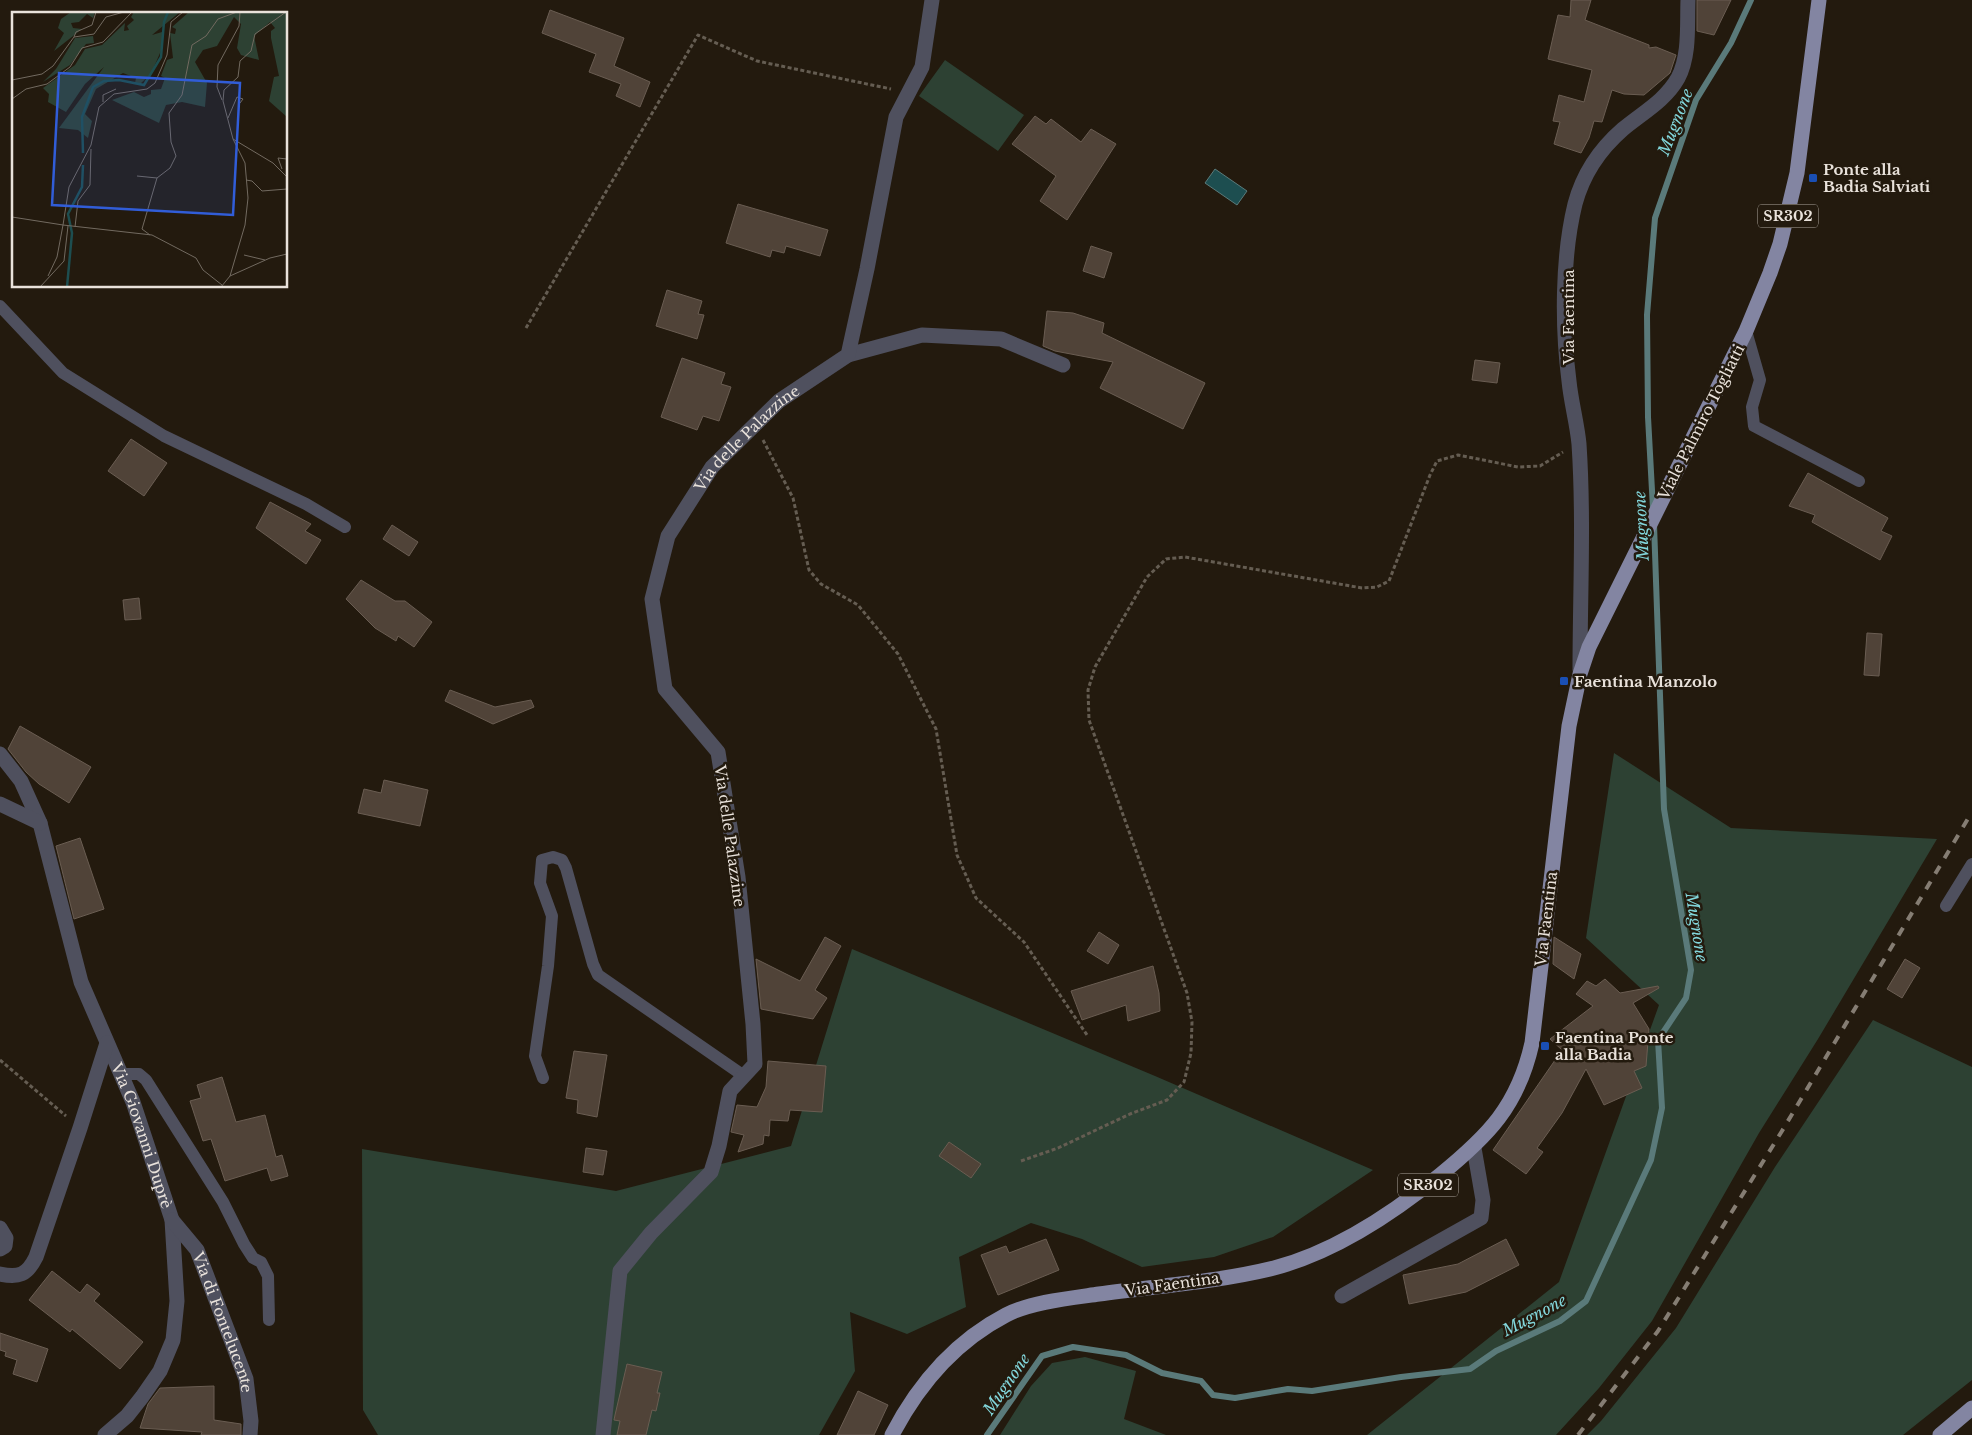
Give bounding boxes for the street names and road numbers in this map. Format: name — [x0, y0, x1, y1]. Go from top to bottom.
road number: SR302 — [1758, 205, 1818, 228]
street label: Via Faentina — [1559, 269, 1578, 366]
street label: Viale Palmiro Togliatti — [1653, 341, 1748, 504]
street label: Via delle Palazzine — [689, 381, 803, 495]
street label: Via delle Palazzine — [711, 763, 749, 908]
street label: Via Faentina — [1531, 870, 1561, 968]
street label: Via Giovanni Duprè — [107, 1059, 177, 1211]
road number: SR302 — [1398, 1174, 1458, 1196]
street label: Via di Fontelucente — [189, 1248, 257, 1393]
street label: Via Faentina — [1122, 1268, 1221, 1300]

